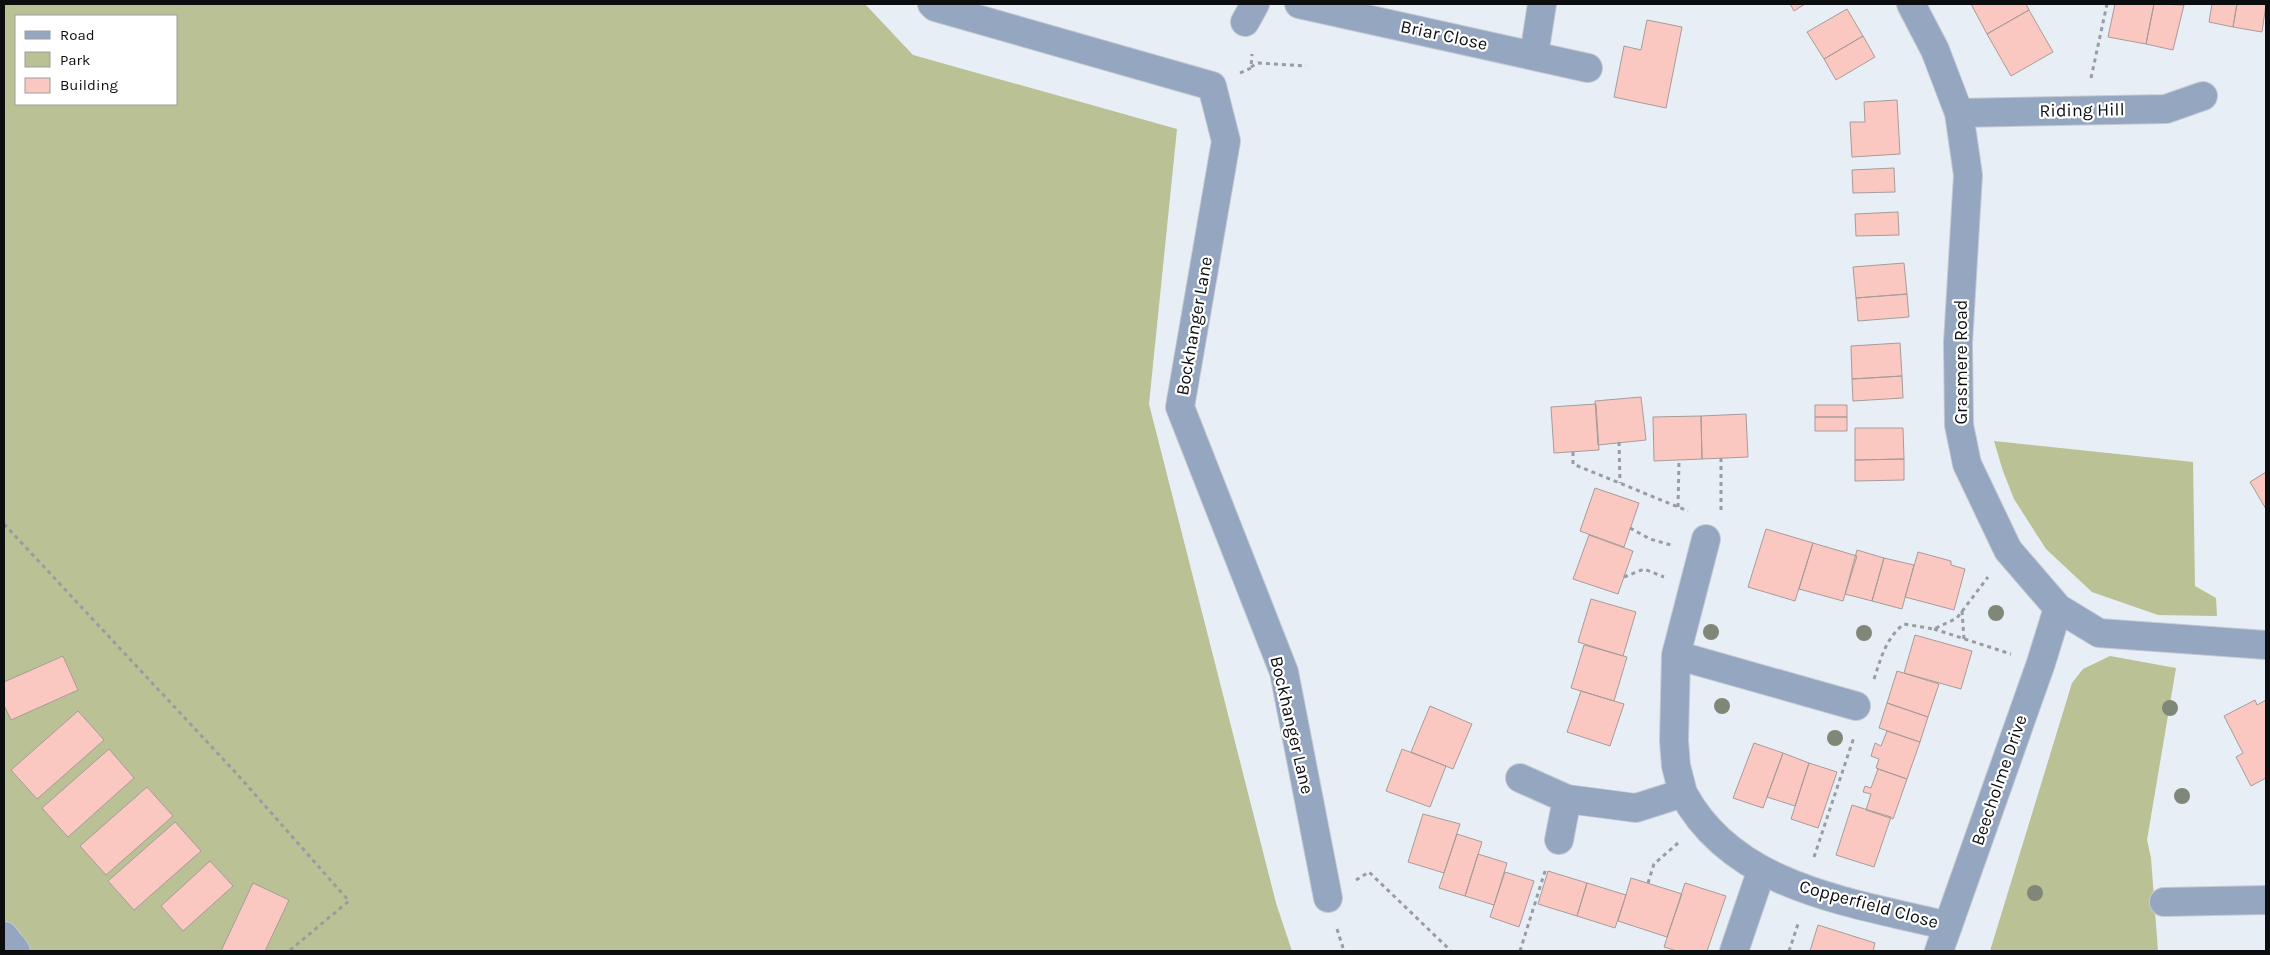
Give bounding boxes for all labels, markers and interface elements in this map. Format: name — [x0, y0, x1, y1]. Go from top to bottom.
legend — [15, 15, 178, 105]
street label: Briar Close — [1398, 15, 1490, 55]
text: Road — [60, 26, 95, 44]
text: Park — [60, 51, 90, 69]
text: Building — [60, 76, 118, 94]
street label: Riding Hill — [2039, 98, 2125, 122]
street label: Bockhanger Lane — [1171, 255, 1217, 397]
street label: Grasmere Road — [1950, 299, 1972, 425]
street label: Bockhanger Lane — [1265, 654, 1319, 796]
street label: Beecholme Drive — [1966, 712, 2032, 848]
street label: Copperfield Close — [1797, 875, 1941, 933]

